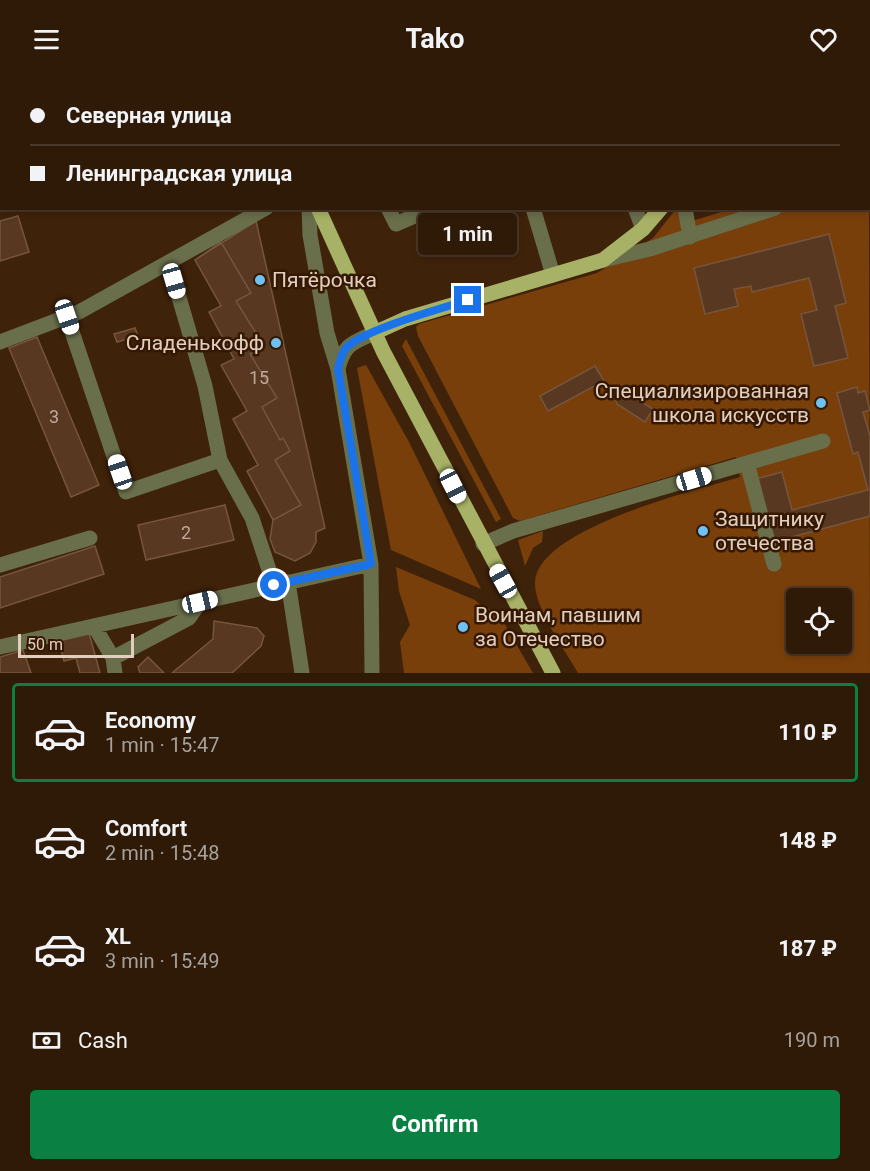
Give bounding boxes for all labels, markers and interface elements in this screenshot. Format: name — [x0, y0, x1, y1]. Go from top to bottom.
icon: menu — [30, 23, 63, 56]
text: Tako — [406, 23, 464, 55]
icon: heart — [807, 23, 840, 56]
text: Северная улица — [66, 103, 232, 128]
text: Ленинградская улица — [66, 161, 292, 186]
callout: 1 min — [418, 213, 518, 255]
text: 1 min — [442, 222, 493, 246]
car — [160, 261, 188, 301]
place label: Пятёрочка — [272, 268, 377, 292]
marker: Пятёрочка — [253, 273, 267, 287]
route end — [454, 286, 481, 313]
car — [53, 297, 81, 337]
place label: Сладенькофф — [126, 331, 264, 355]
marker: Сладенькофф — [269, 336, 283, 350]
house number: 15 — [249, 367, 269, 388]
place label: Специализированная школа искусств — [595, 379, 809, 427]
marker: Специализированная школа искусств — [814, 396, 828, 410]
house number: 3 — [49, 406, 59, 427]
car — [106, 452, 134, 492]
car — [674, 465, 714, 493]
car — [437, 466, 469, 506]
place label: Защитнику отечества — [715, 507, 824, 555]
house number: 2 — [181, 522, 191, 543]
marker: Защитнику отечества — [696, 524, 710, 538]
car — [486, 561, 520, 601]
route start — [260, 571, 287, 598]
map controls — [786, 588, 852, 654]
button: locate — [786, 588, 852, 654]
car — [180, 589, 220, 615]
place label: Воинам, павшим за Отечество — [475, 603, 641, 651]
marker: Воинам, павшим за Отечество — [456, 620, 470, 634]
scale bar — [18, 631, 134, 658]
text: 50 m — [27, 635, 63, 654]
icon: car — [33, 706, 87, 760]
text: Economy — [105, 708, 196, 733]
text: 110 ₽ — [778, 720, 837, 745]
text: 1 min · 15:47 — [105, 733, 220, 757]
icon: car — [33, 814, 87, 868]
text: Comfort — [105, 816, 187, 841]
text: 148 ₽ — [778, 828, 837, 853]
text: 2 min · 15:48 — [105, 841, 220, 865]
icon: car — [33, 922, 87, 976]
text: XL — [105, 924, 131, 949]
text: 187 ₽ — [778, 936, 837, 961]
text: 3 min · 15:49 — [105, 949, 220, 973]
icon: cash — [30, 1024, 63, 1057]
text: Cash — [78, 1028, 128, 1053]
text: 190 m — [784, 1028, 840, 1052]
button: Confirm — [30, 1090, 840, 1159]

